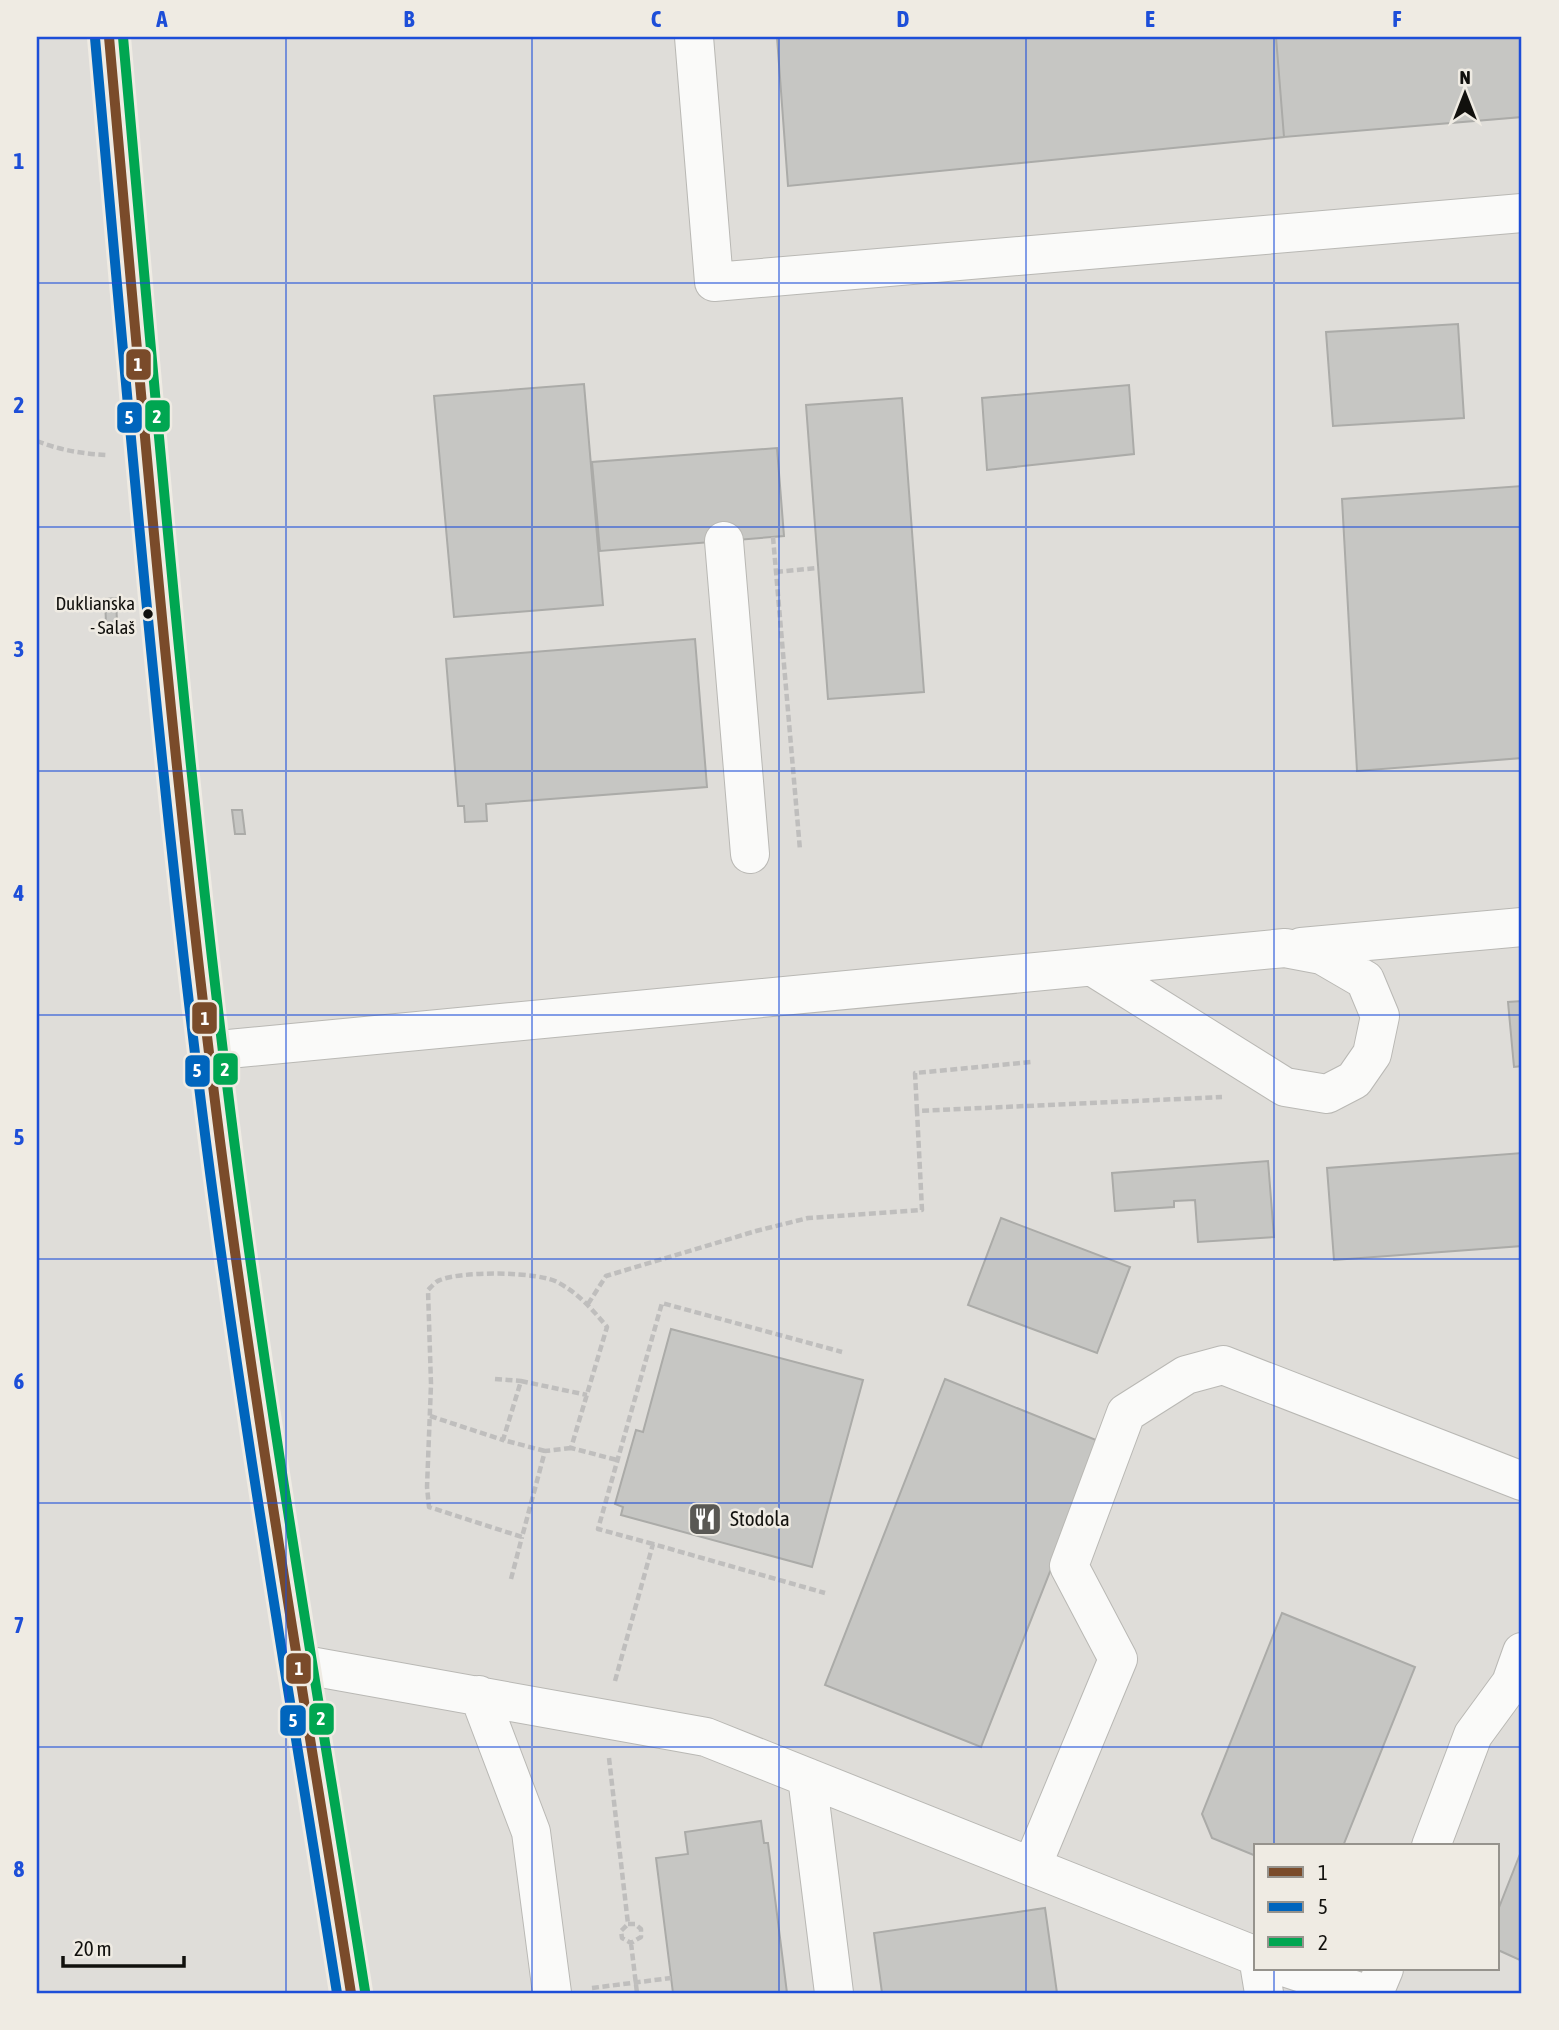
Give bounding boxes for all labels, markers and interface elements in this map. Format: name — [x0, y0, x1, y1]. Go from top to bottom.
text: A — [155, 6, 168, 32]
text: B — [404, 6, 415, 32]
text: C — [651, 6, 662, 32]
text: D — [897, 6, 910, 32]
text: E — [1145, 6, 1155, 32]
text: F — [1392, 6, 1402, 32]
north arrow — [1430, 60, 1500, 130]
text: N — [1459, 66, 1471, 88]
text: 1 — [14, 148, 25, 174]
line badge: 1 — [125, 348, 152, 381]
text: 1 — [134, 353, 143, 375]
text: 2 — [14, 392, 24, 418]
line badge: 2 — [144, 399, 171, 433]
line badge: 5 — [116, 401, 143, 434]
text: 2 — [153, 405, 162, 427]
text: 5 — [125, 406, 134, 428]
place label: Duklianska - Salaš — [55, 592, 135, 638]
marker: Duklianska - Salaš — [141, 607, 155, 621]
text: 3 — [14, 636, 24, 662]
text: 4 — [13, 880, 25, 906]
line badge: 1 — [191, 1001, 218, 1035]
text: 1 — [201, 1007, 210, 1029]
line badge: 2 — [212, 1052, 239, 1086]
line badge: 5 — [184, 1054, 211, 1088]
text: 2 — [221, 1058, 230, 1080]
text: 5 — [193, 1059, 202, 1081]
text: 5 — [14, 1124, 25, 1150]
text: 6 — [14, 1368, 25, 1394]
restaurant icon: Stodola — [686, 1500, 724, 1538]
place label: Stodola — [730, 1506, 790, 1530]
text: 7 — [14, 1612, 24, 1638]
line badge: 1 — [285, 1652, 312, 1685]
text: 1 — [295, 1657, 304, 1679]
line badge: 2 — [308, 1702, 335, 1736]
line badge: 5 — [279, 1704, 307, 1737]
text: 2 — [317, 1707, 326, 1729]
text: 5 — [289, 1709, 298, 1731]
legend — [1254, 1844, 1500, 1970]
text: 8 — [14, 1856, 25, 1882]
text: 1 — [1318, 1860, 1328, 1884]
text: 5 — [1318, 1894, 1328, 1918]
scale bar — [63, 1925, 184, 1969]
text: 2 — [1318, 1930, 1328, 1954]
text: 20 m — [74, 1936, 112, 1960]

